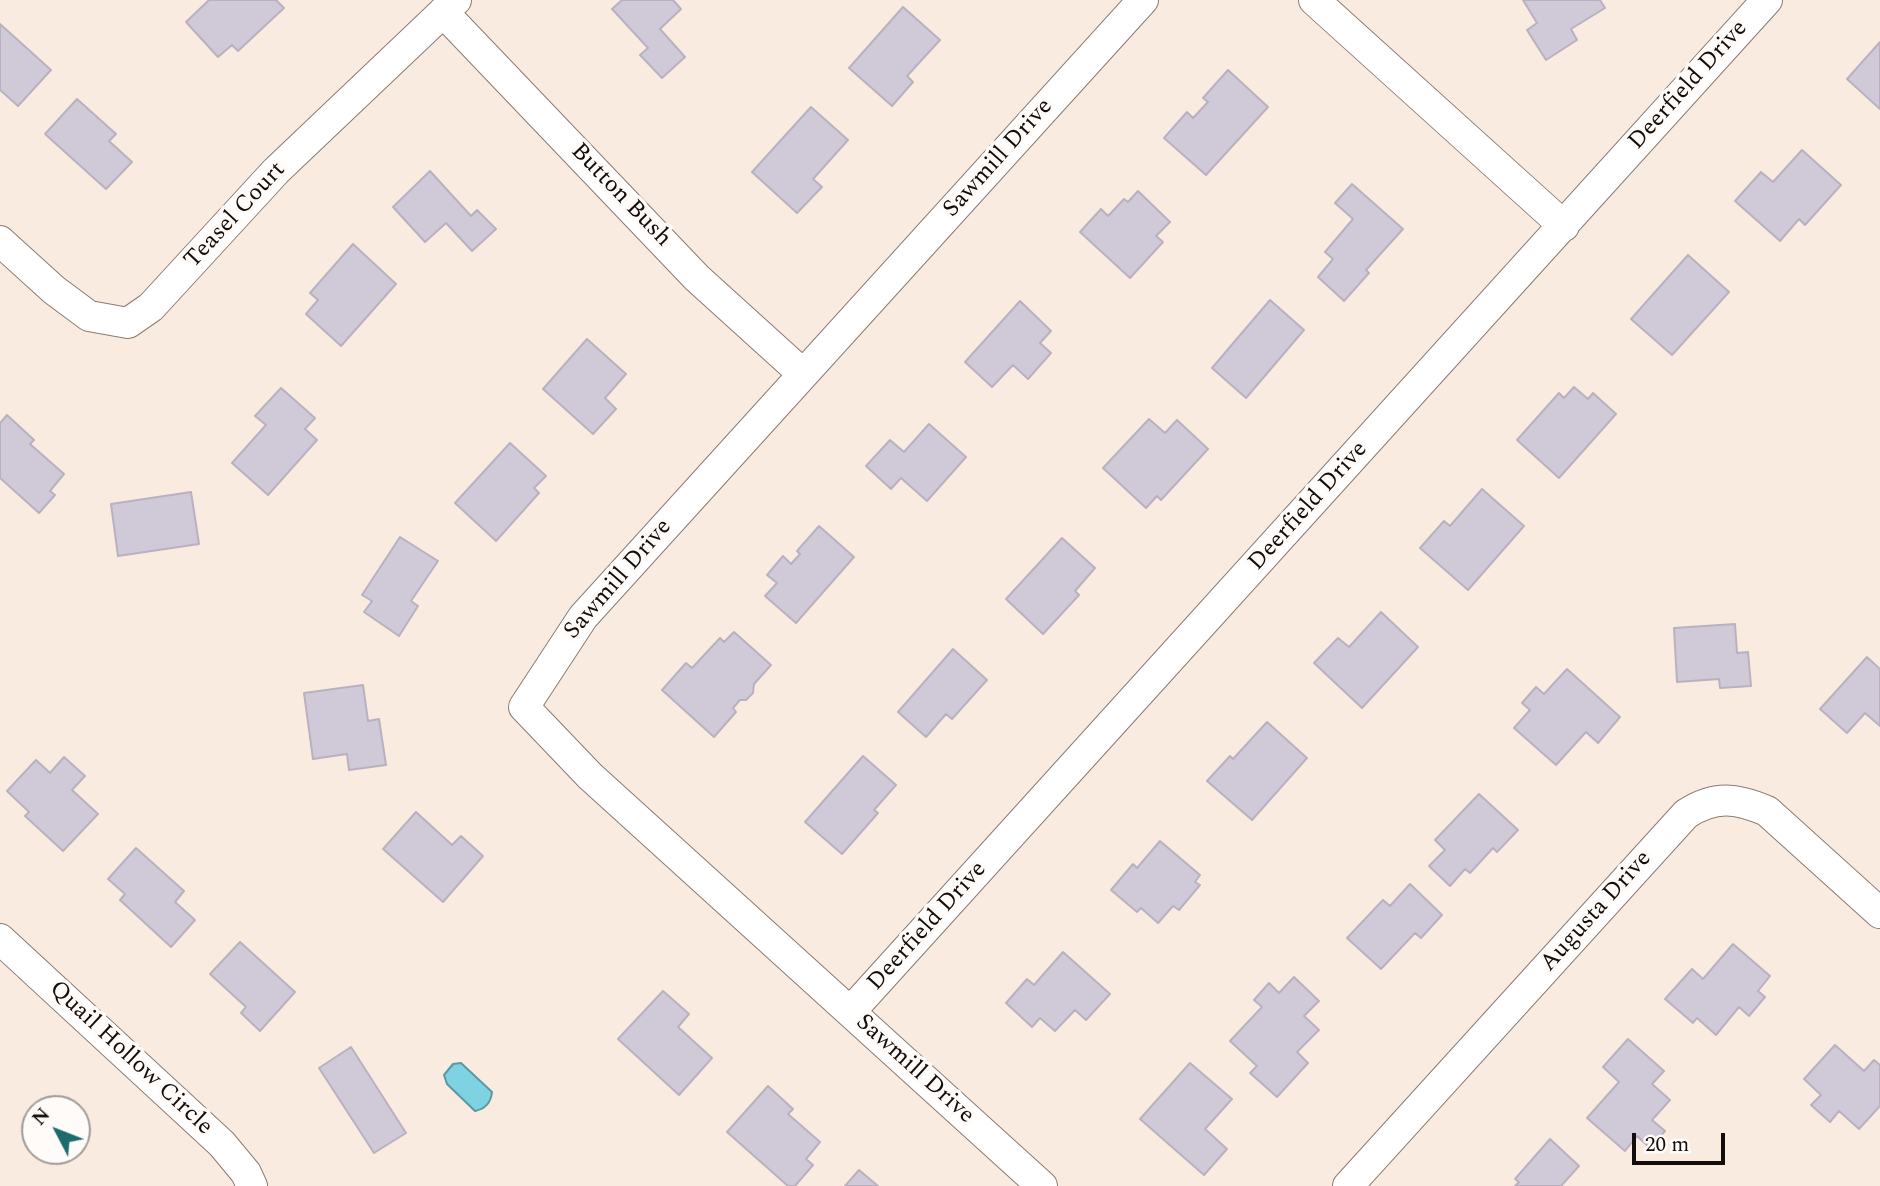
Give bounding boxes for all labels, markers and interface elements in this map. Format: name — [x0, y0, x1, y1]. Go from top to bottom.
street label: Deerfield Drive — [1623, 15, 1755, 157]
street label: Sawmill Drive — [938, 94, 1060, 224]
street label: Button Bush — [564, 138, 676, 254]
street label: Teasel Court — [179, 157, 293, 275]
street label: Deerfield Drive — [1243, 436, 1375, 578]
street label: Sawmill Drive — [559, 514, 679, 646]
street label: Augusta Drive — [1535, 846, 1659, 978]
street label: Deerfield Drive — [862, 856, 994, 998]
street label: Quail Hollow Circle — [42, 976, 218, 1142]
street label: Sawmill Drive — [849, 1009, 979, 1131]
north arrow — [21, 1095, 91, 1165]
text: N — [26, 1101, 57, 1132]
scale bar — [1635, 1120, 1728, 1164]
text: 20 m — [1645, 1129, 1689, 1161]

